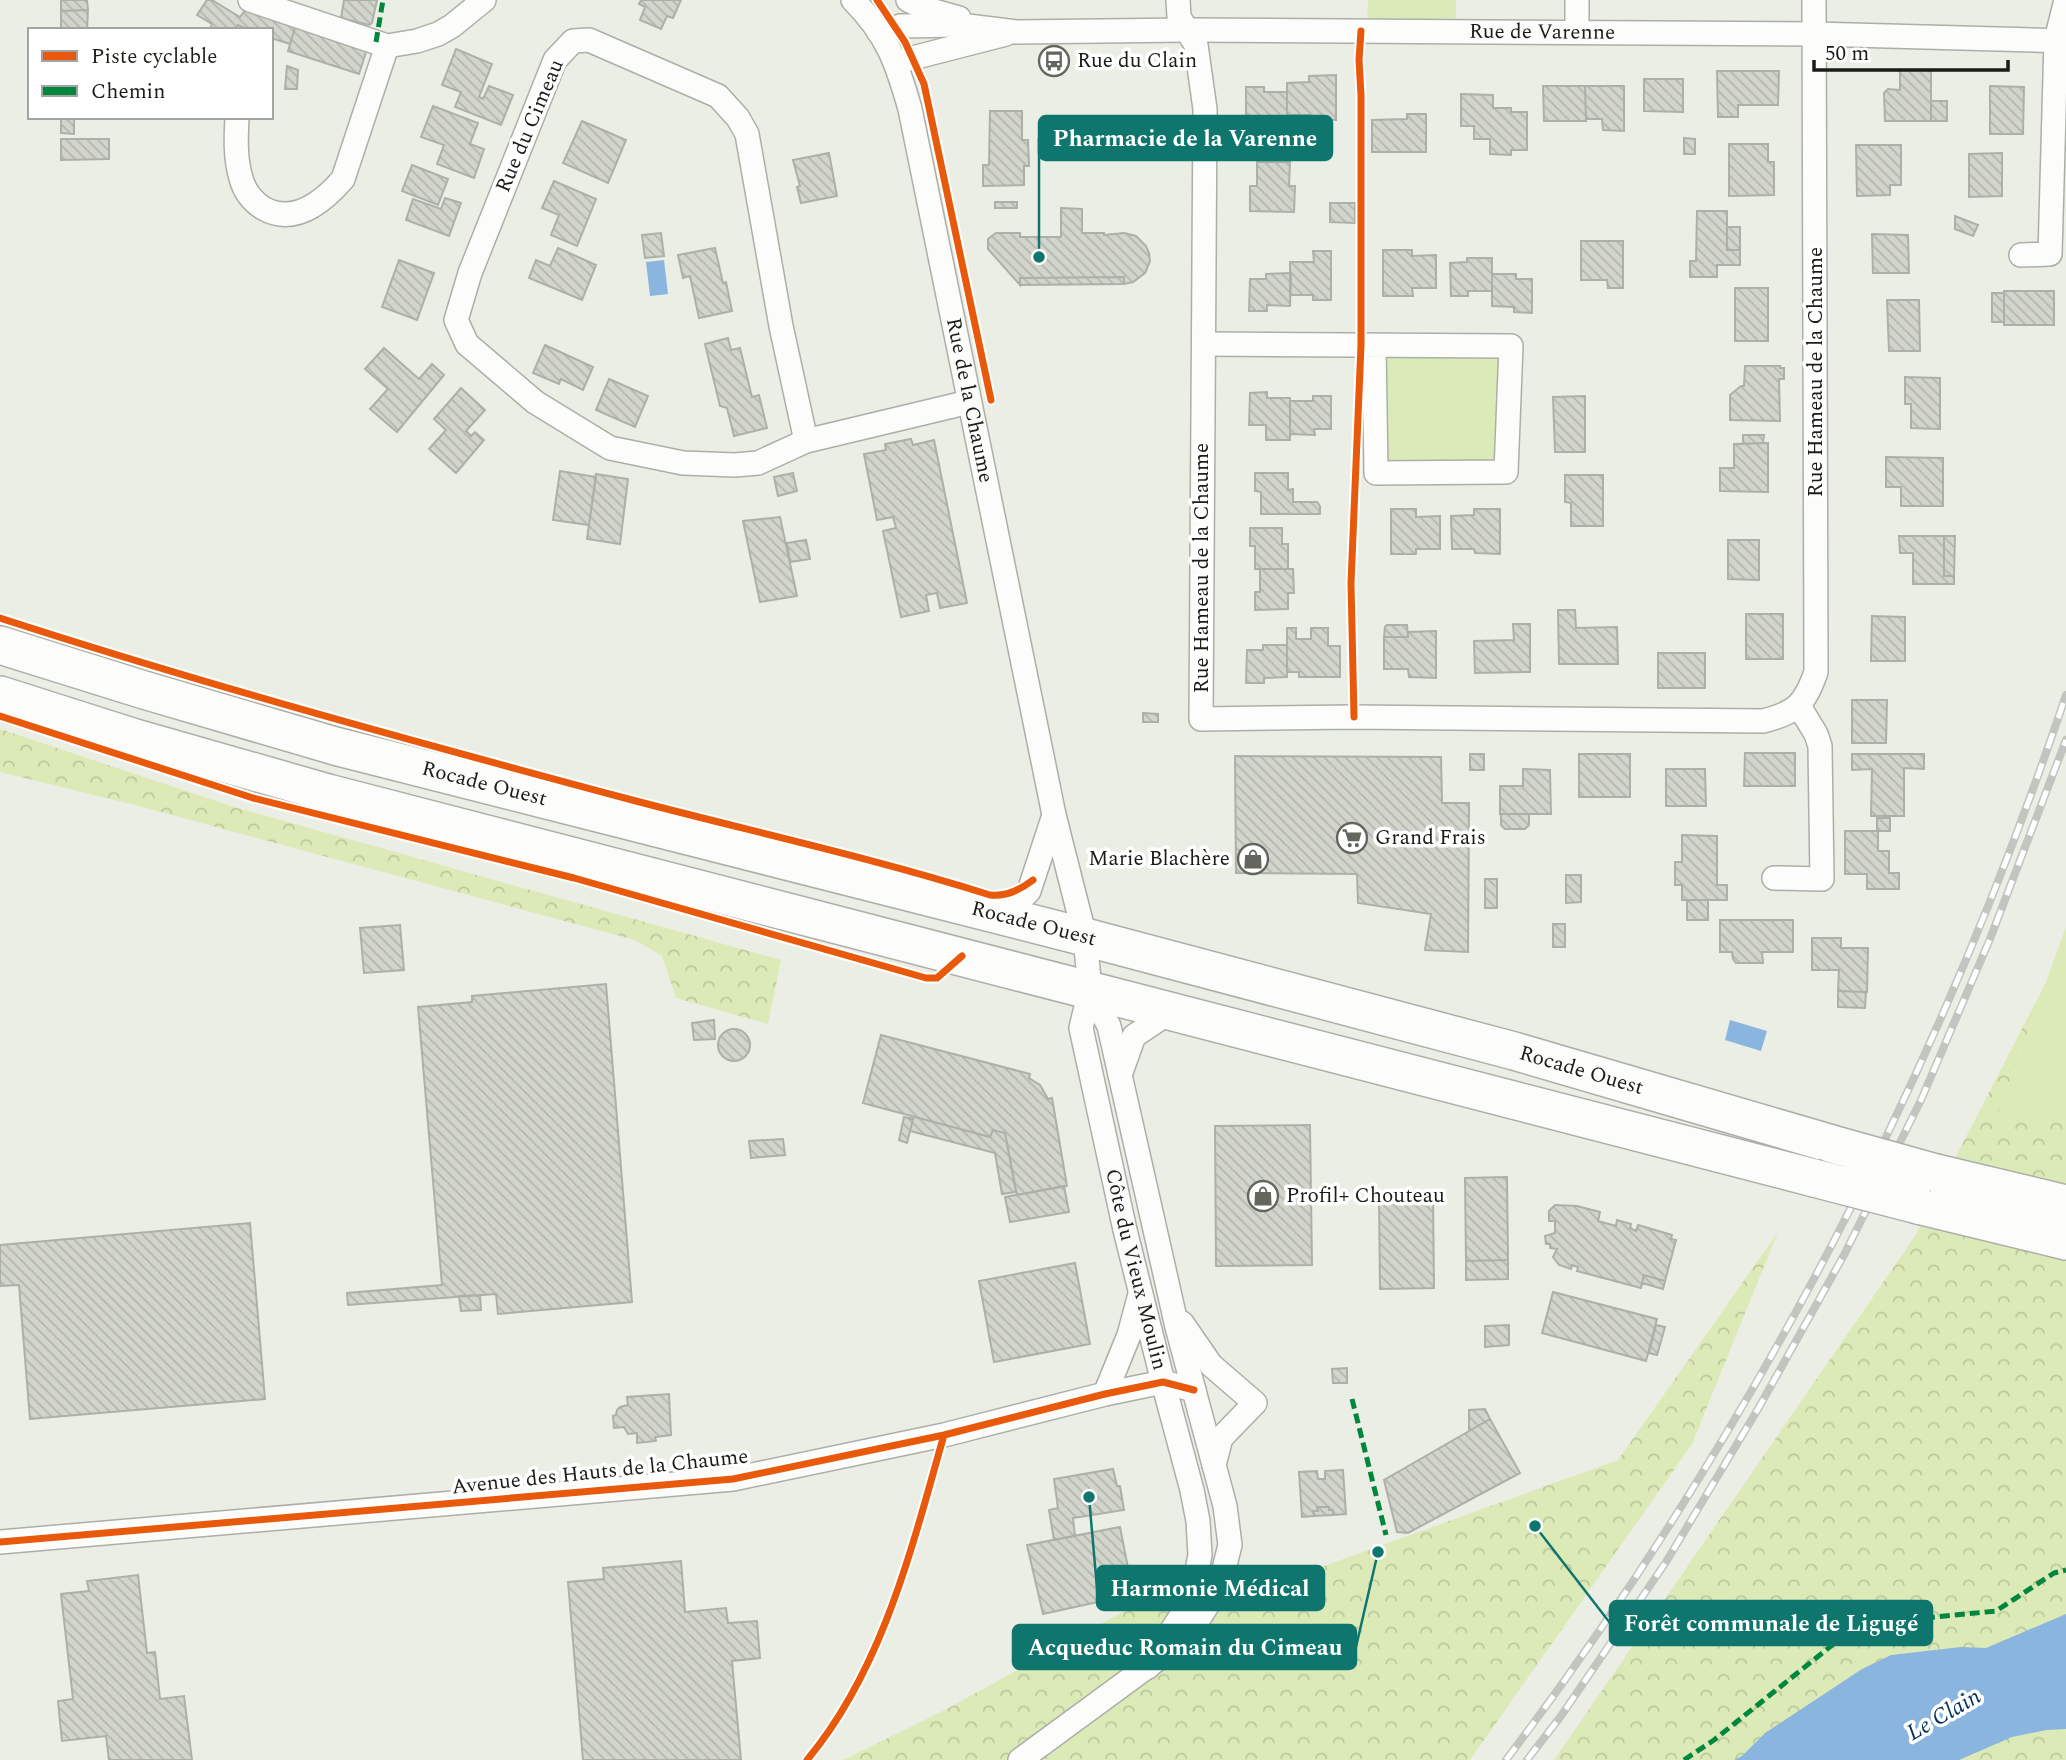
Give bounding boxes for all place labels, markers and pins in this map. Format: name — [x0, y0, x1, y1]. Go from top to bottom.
bus stop icon: Rue du Clain — [1037, 44, 1071, 78]
place label: Rue du Clain — [1077, 45, 1197, 77]
callout: Pharmacie de la Varenne — [1039, 116, 1332, 160]
supermarket icon: Grand Frais — [1335, 821, 1369, 855]
place label: Grand Frais — [1375, 822, 1486, 854]
shop icon: Marie Blachère — [1236, 842, 1270, 876]
place label: Marie Blachère — [1088, 843, 1230, 875]
shop icon: Profil+ Chouteau — [1246, 1179, 1280, 1213]
place label: Profil+ Chouteau — [1286, 1180, 1445, 1212]
callout: Harmonie Médical — [1097, 1566, 1324, 1610]
callout: Forêt communale de Ligugé — [1610, 1601, 1932, 1645]
callout: Acqueduc Romain du Cimeau — [1013, 1625, 1356, 1669]

